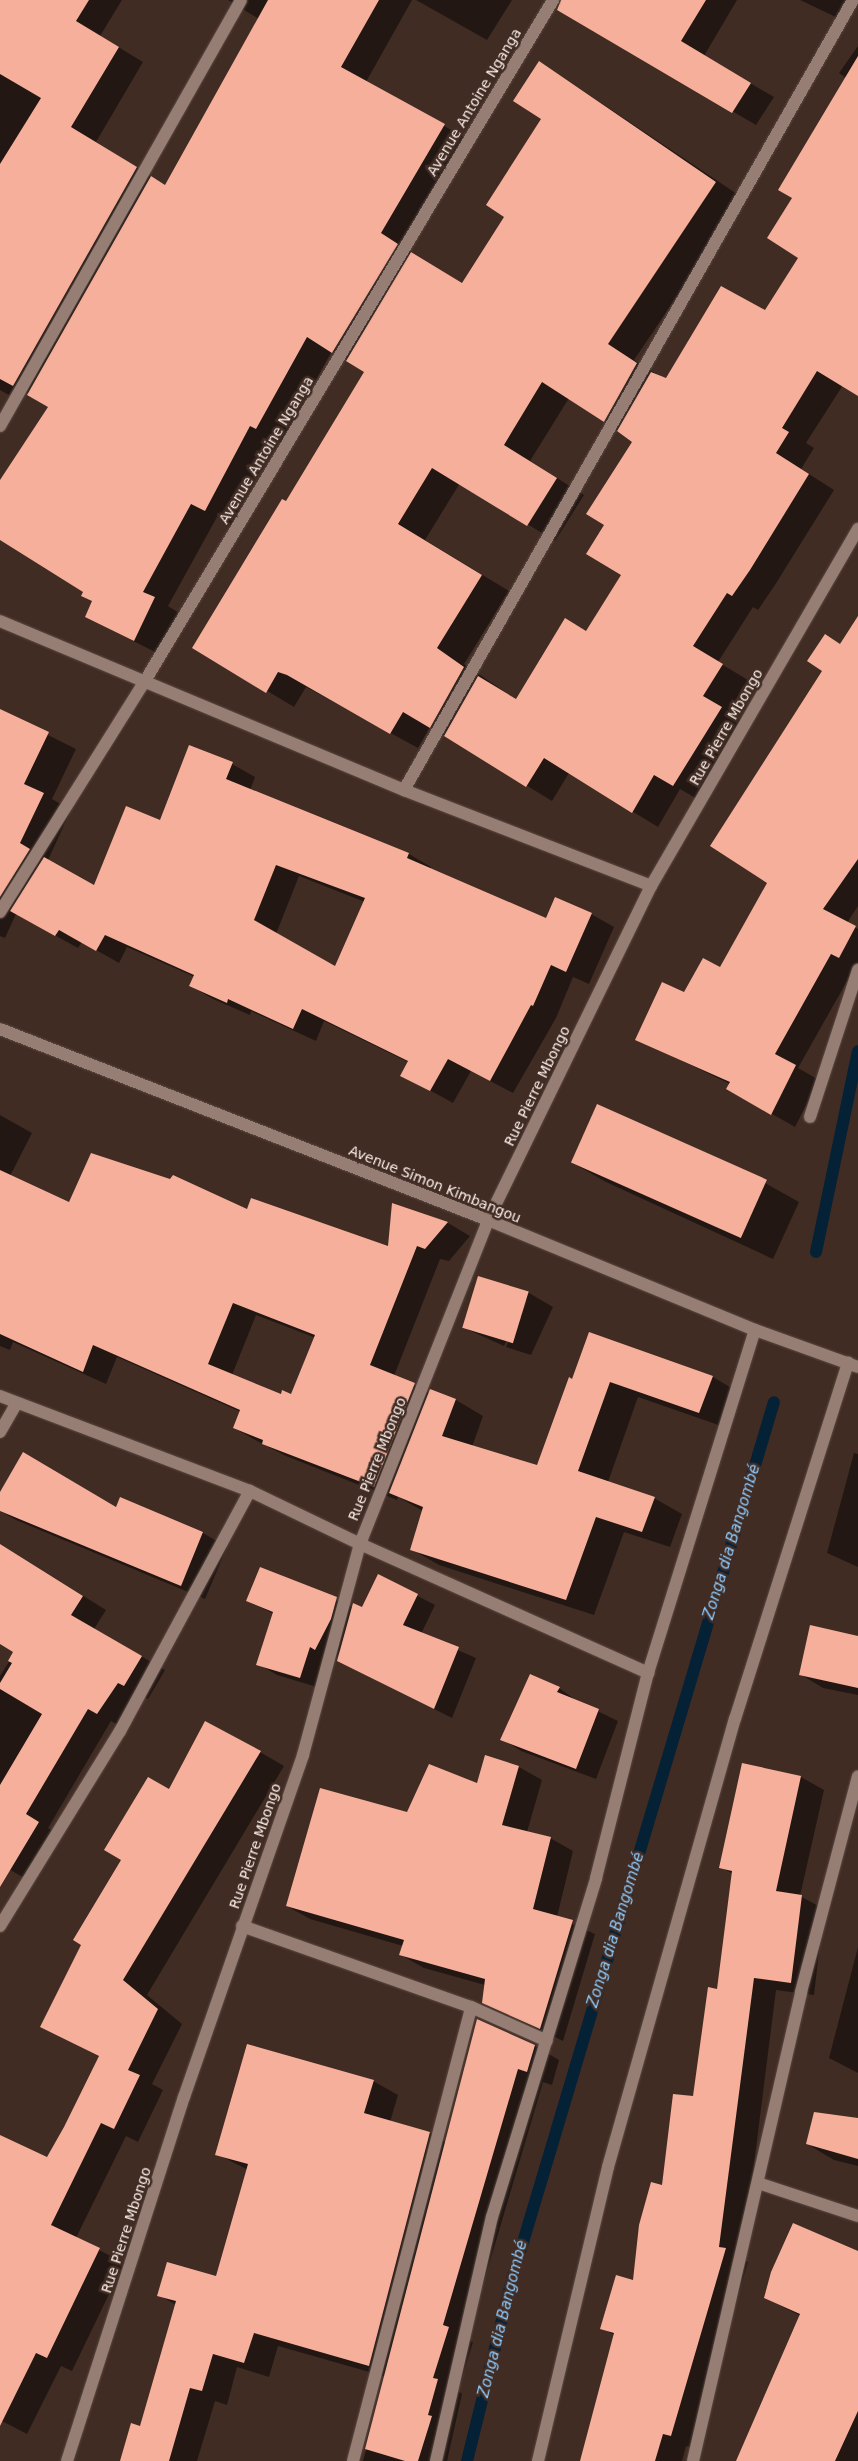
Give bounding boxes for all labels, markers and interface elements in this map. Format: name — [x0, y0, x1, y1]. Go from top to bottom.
street label: Avenue Antoine Nganga — [423, 25, 525, 179]
street label: Avenue Antoine Nganga — [215, 373, 317, 527]
street label: Rue Pierre Mbongo — [686, 666, 766, 788]
street label: Rue Pierre Mbongo — [501, 1023, 573, 1149]
street label: Avenue Simon Kimbangou — [346, 1142, 524, 1226]
street label: Rue Pierre Mbongo — [345, 1395, 409, 1523]
water label: Zonga dia Bangombé — [700, 1462, 764, 1622]
street label: Rue Pierre Mbongo — [226, 1781, 284, 1911]
water label: Zonga dia Bangombé — [584, 1850, 648, 2010]
street label: Rue Pierre Mbongo — [98, 2165, 154, 2295]
water label: Zonga dia Bangombé — [475, 2239, 531, 2399]

